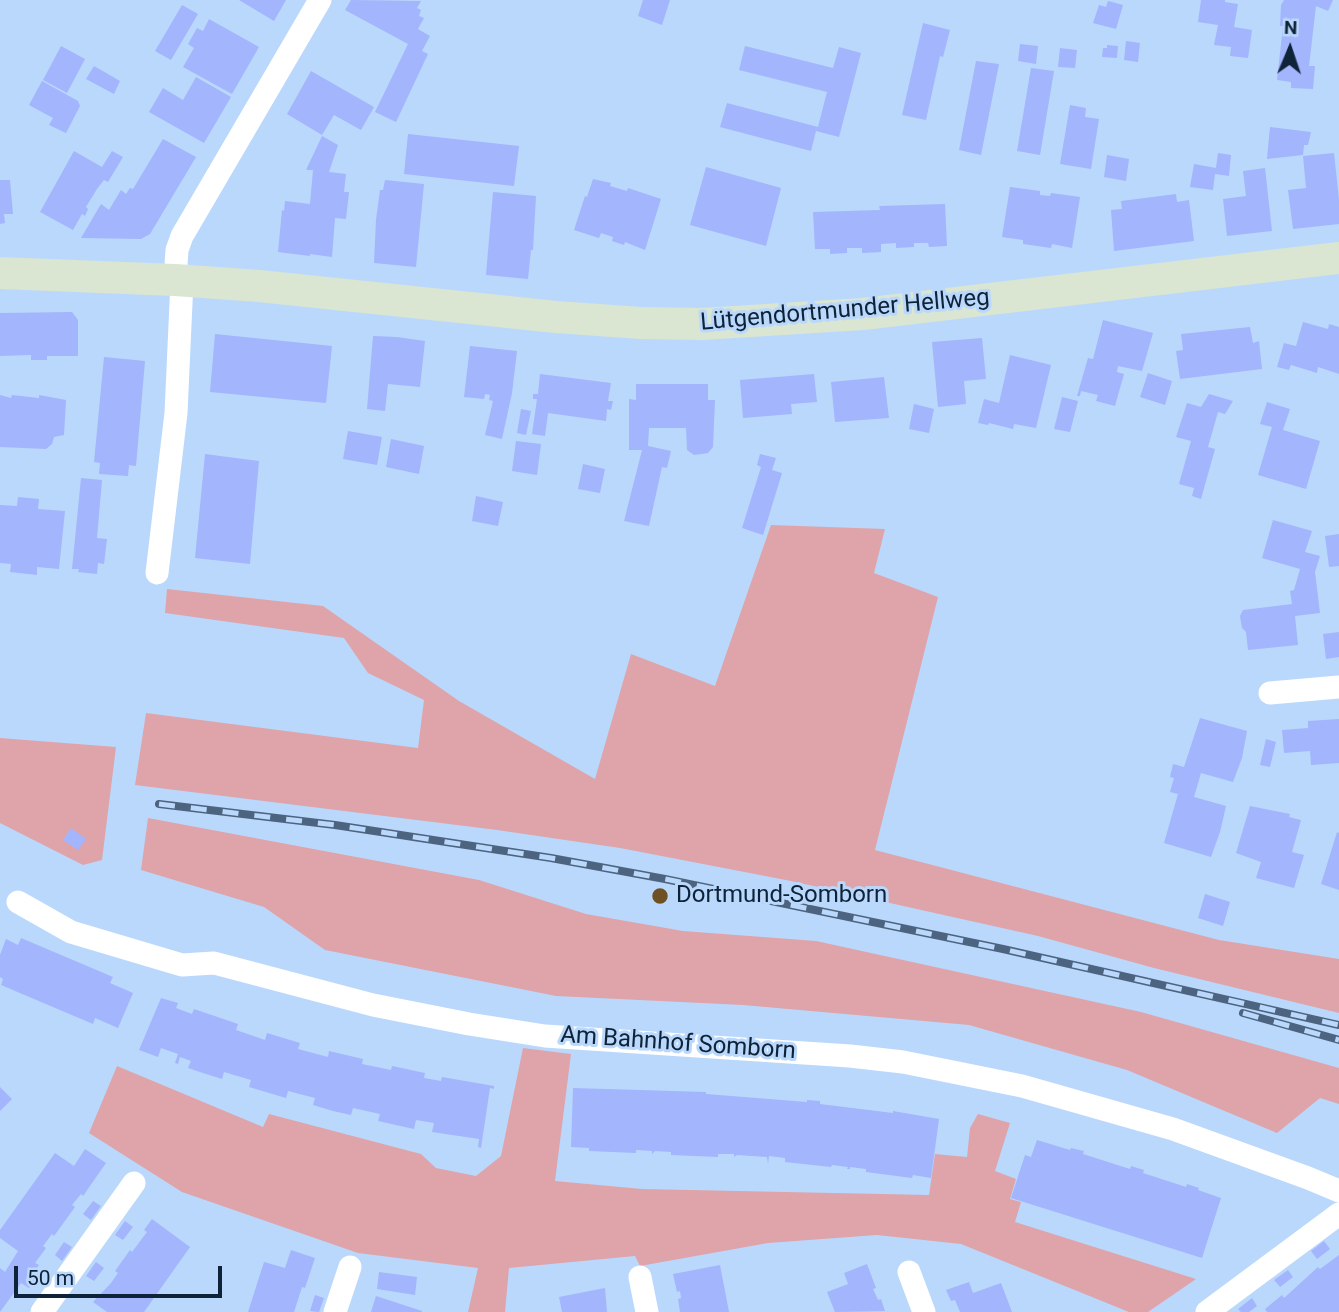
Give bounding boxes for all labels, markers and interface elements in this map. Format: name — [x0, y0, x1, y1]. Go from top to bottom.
north arrow — [1255, 14, 1325, 84]
text: N — [1284, 16, 1298, 39]
street label: Lütgendortmunder Hellweg — [699, 284, 991, 338]
place label: Dortmund-Somborn — [676, 882, 887, 910]
marker: Dortmund-Somborn — [650, 886, 670, 906]
street label: Am Bahnhof Somborn — [559, 1021, 797, 1067]
scale bar — [18, 1252, 226, 1296]
text: 50 m — [27, 1266, 74, 1290]

